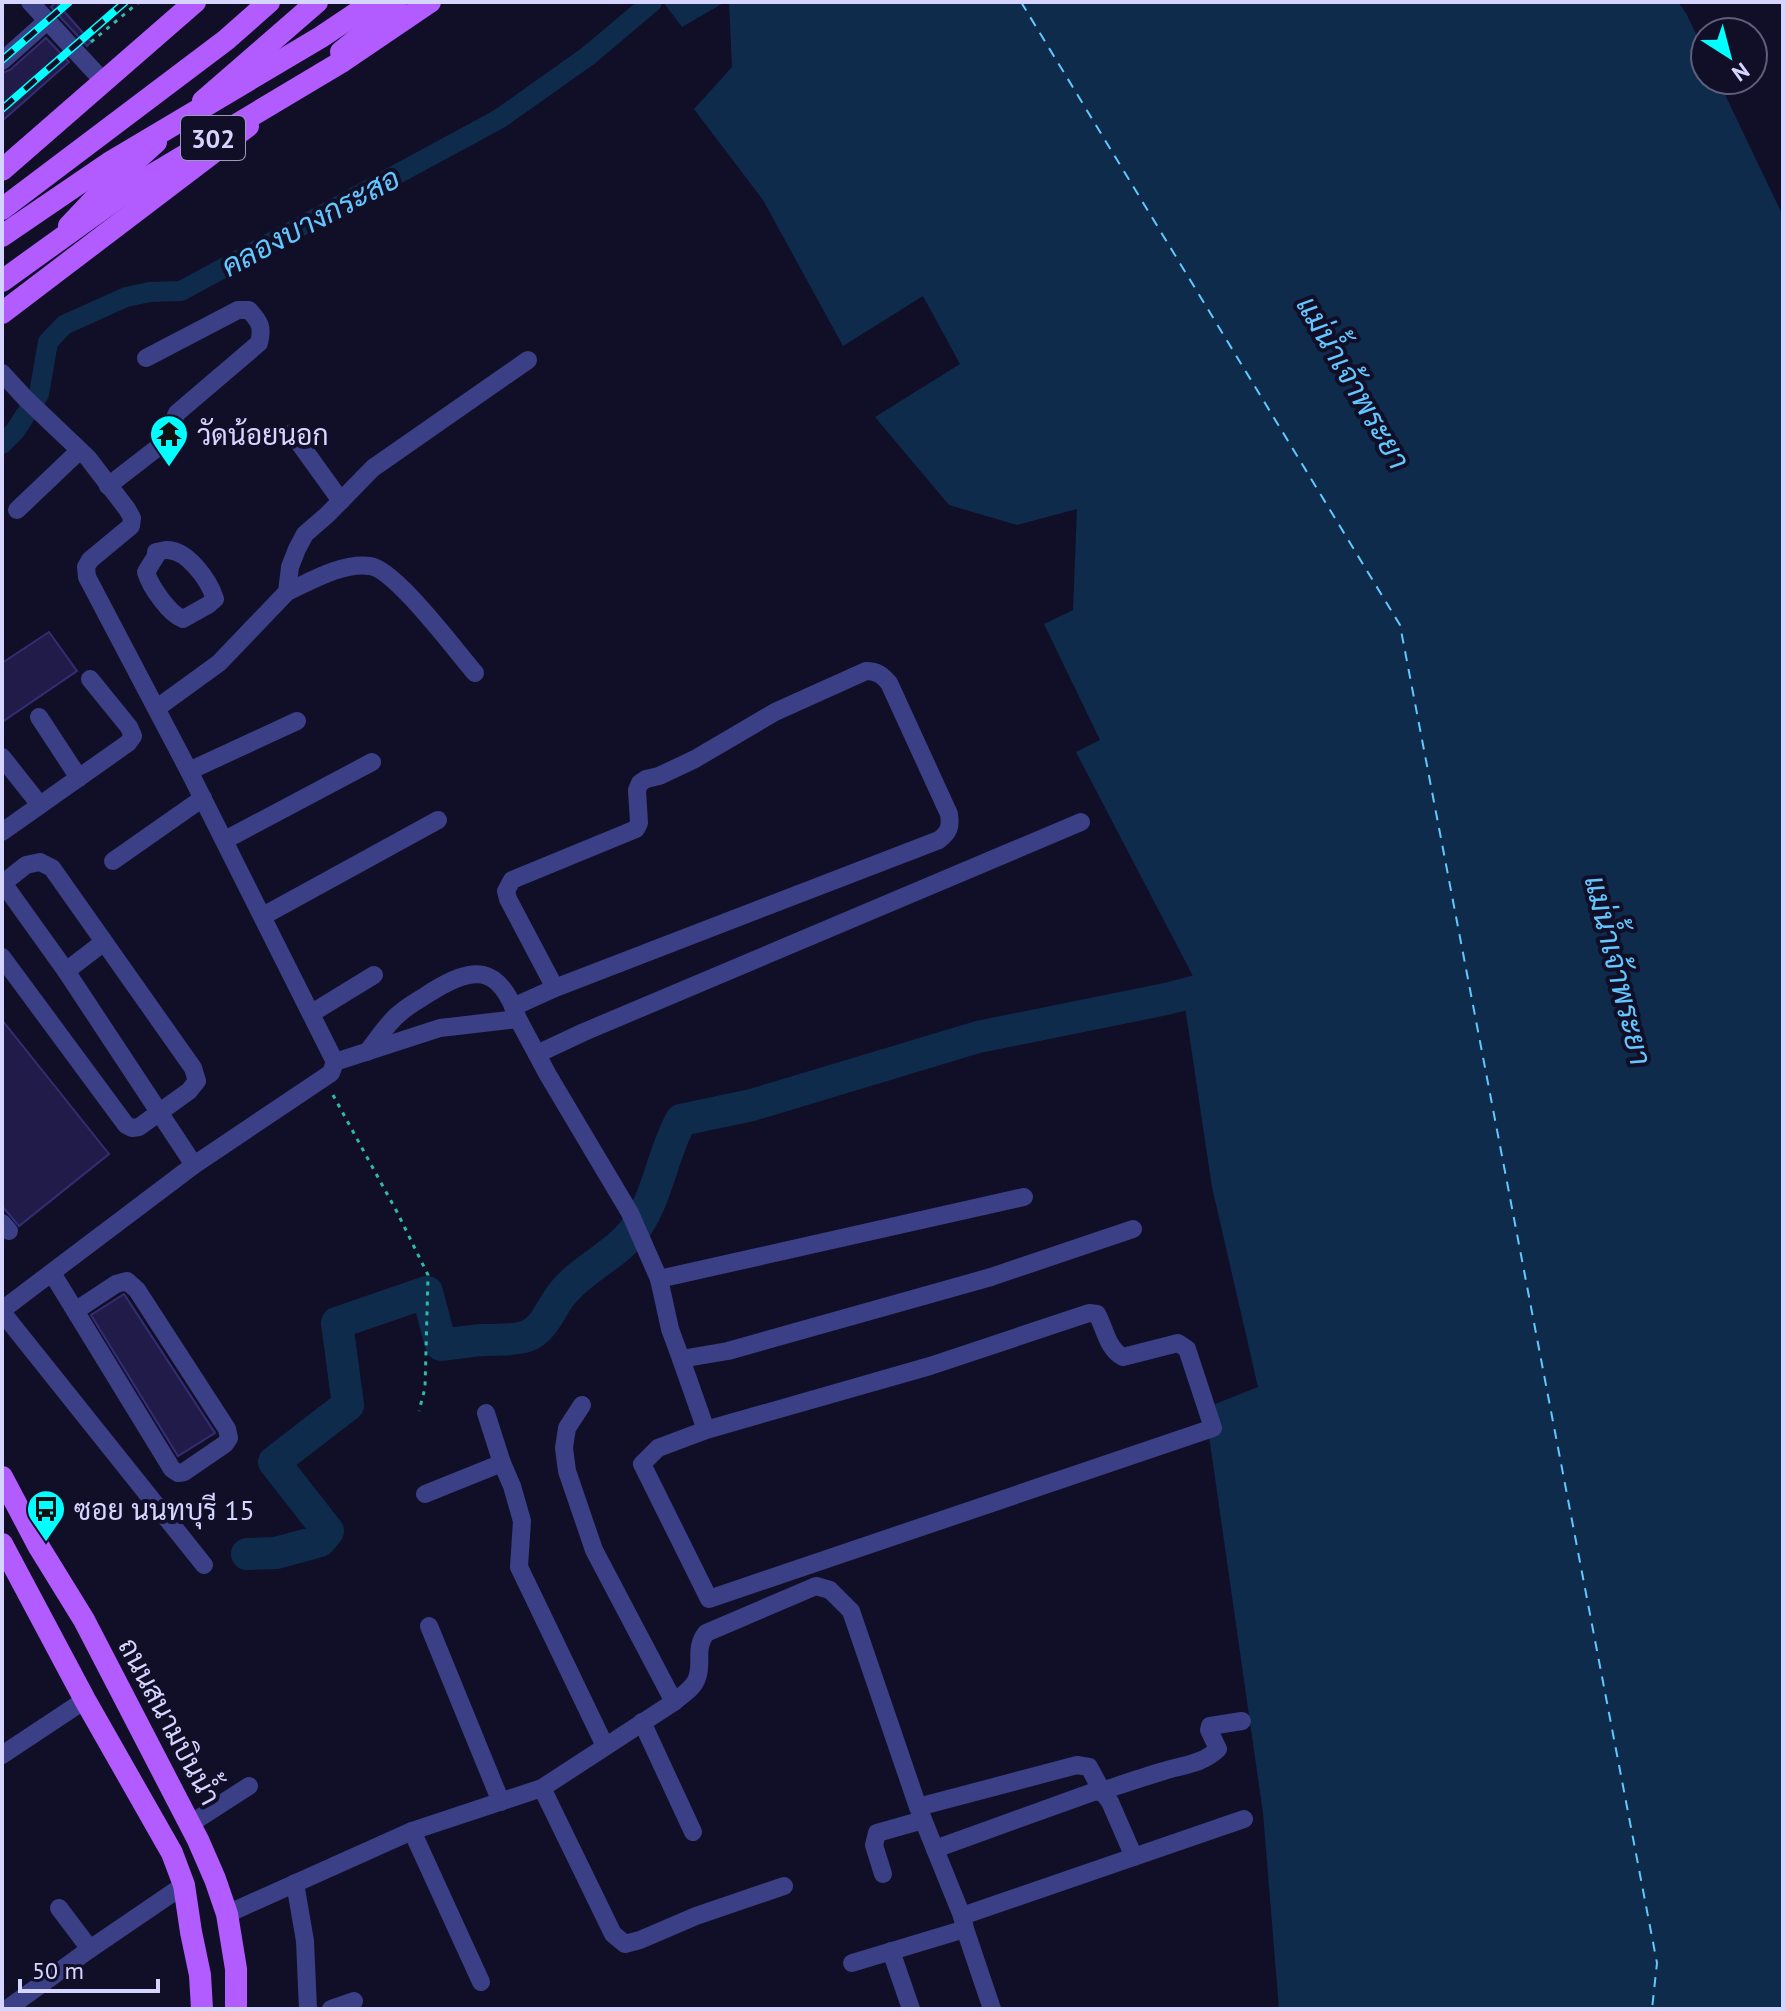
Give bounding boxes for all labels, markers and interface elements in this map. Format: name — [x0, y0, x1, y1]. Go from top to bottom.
north arrow — [1689, 16, 1769, 96]
text: N — [1727, 57, 1755, 88]
road number: 302 — [181, 116, 245, 160]
water label: คลองบางกระสอ — [214, 158, 406, 284]
water label: แม่น้ำเจ้าพระยา — [1289, 285, 1425, 476]
temple icon: วัดน้อยนอก — [148, 413, 190, 468]
place label: วัดน้อยนอก — [197, 416, 329, 453]
water label: แม่น้ำเจ้าพระยา — [1577, 870, 1667, 1069]
bus stop icon: ซอย นนทบุรี 15 — [25, 1488, 67, 1543]
place label: ซอย นนทบุรี 15 — [74, 1491, 255, 1530]
street label: ถนนสนามบินน้ำ — [110, 1629, 234, 1811]
scale bar — [20, 1943, 158, 1993]
text: 50 m — [32, 1955, 84, 1986]

